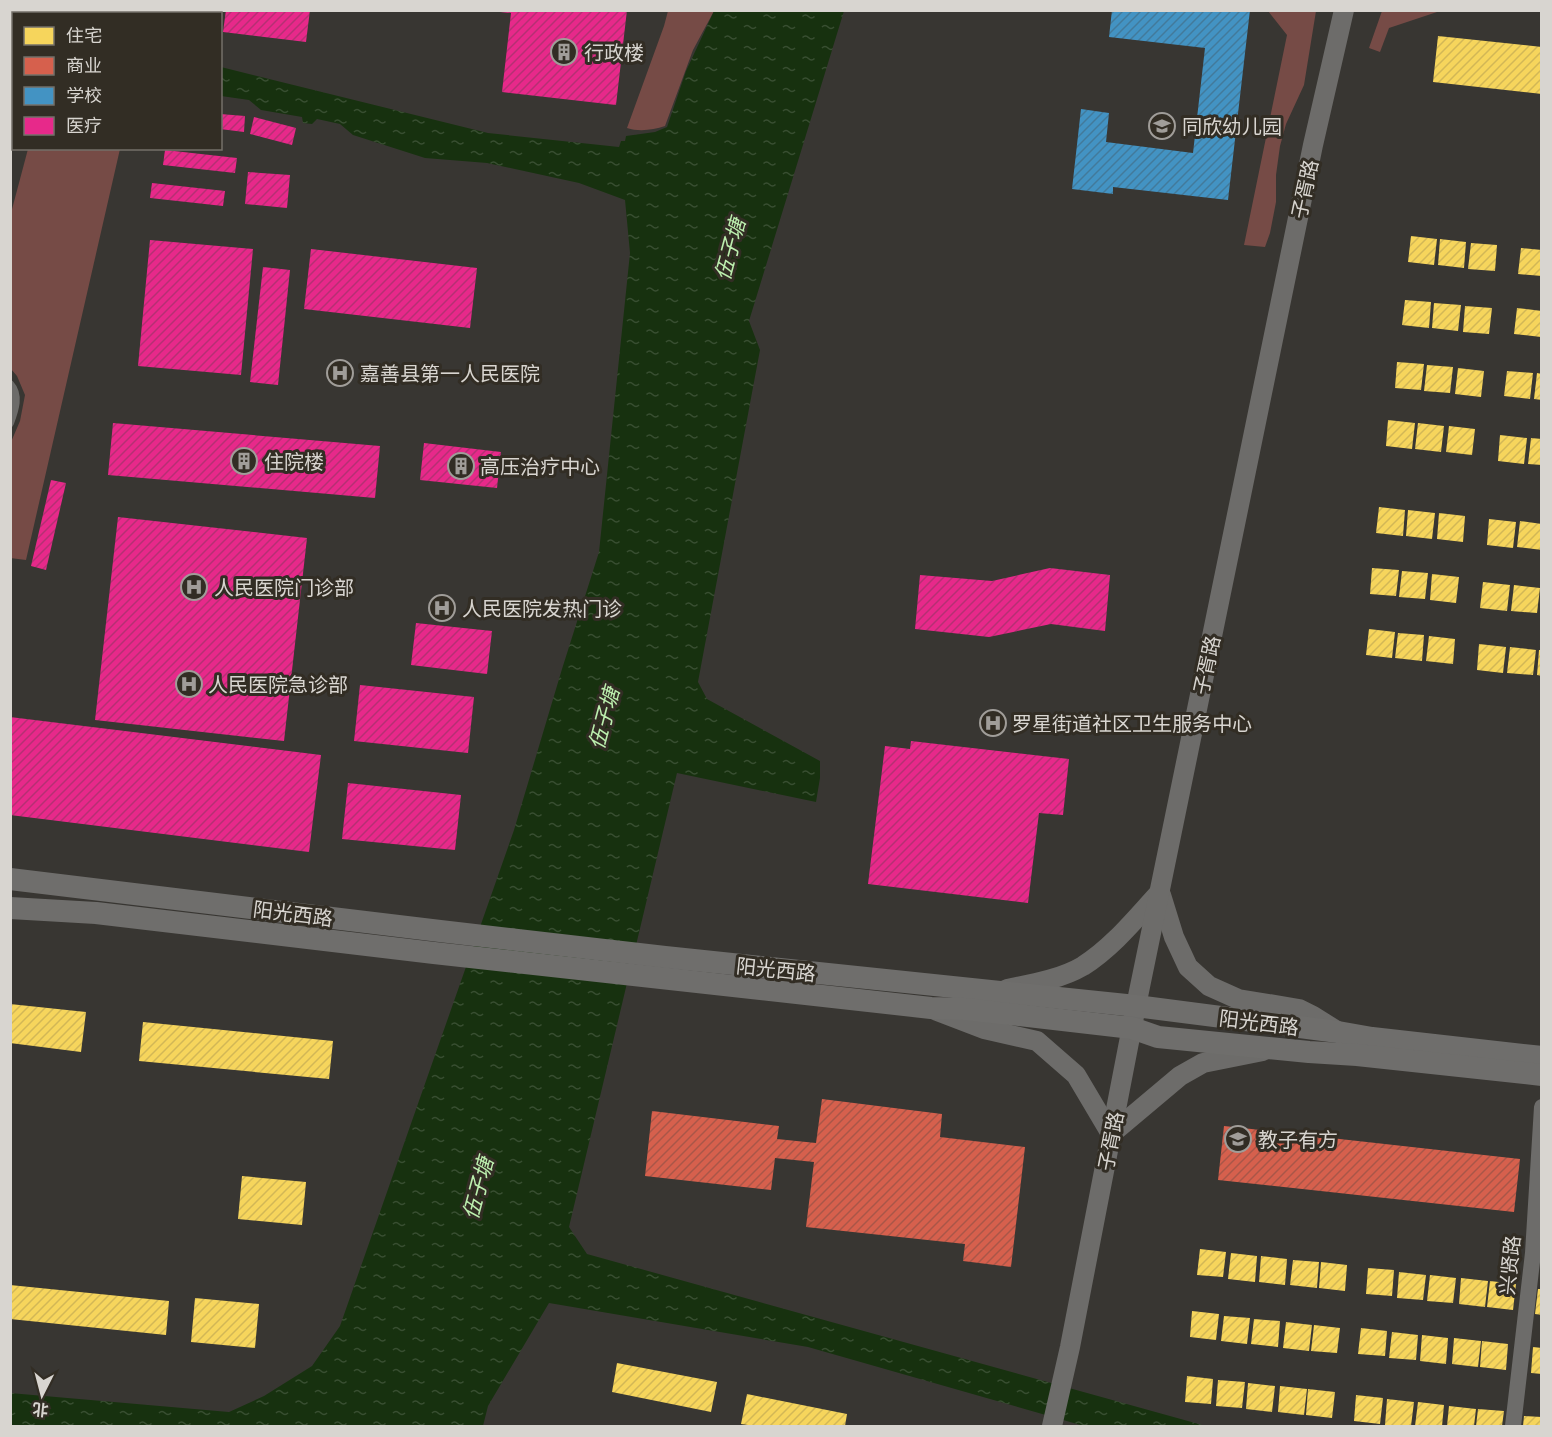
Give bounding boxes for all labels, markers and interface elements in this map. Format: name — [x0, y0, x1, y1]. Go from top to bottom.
legend — [12, 12, 222, 150]
text: 住宅 — [66, 24, 102, 46]
building icon: 行政楼 — [549, 37, 579, 67]
place label: 行政楼 — [584, 40, 644, 64]
text: 商业 — [66, 54, 102, 76]
text: 学校 — [66, 84, 102, 106]
school or university icon: 同欣幼儿园 — [1147, 111, 1177, 141]
text: 医疗 — [66, 114, 102, 136]
place label: 同欣幼儿园 — [1182, 114, 1282, 138]
street label: 子胥路 — [1286, 157, 1322, 221]
water label: 伍子塘 — [709, 212, 750, 283]
hospital icon: 嘉善县第一人民医院 — [325, 358, 355, 388]
place label: 嘉善县第一人民医院 — [360, 361, 540, 385]
building icon: 住院楼 — [229, 446, 259, 476]
place label: 住院楼 — [264, 449, 324, 473]
building icon: 高压治疗中心 — [446, 451, 476, 481]
place label: 高压治疗中心 — [480, 454, 600, 478]
hospital icon: 人民医院门诊部 — [179, 572, 209, 602]
place label: 人民医院门诊部 — [214, 575, 354, 599]
hospital icon: 人民医院发热门诊 — [427, 593, 457, 623]
place label: 人民医院发热门诊 — [462, 596, 622, 620]
street label: 子胥路 — [1188, 633, 1224, 697]
hospital icon: 人民医院急诊部 — [174, 669, 204, 699]
place label: 人民医院急诊部 — [208, 672, 348, 696]
water label: 伍子塘 — [583, 681, 624, 752]
hospital icon: 罗星街道社区卫生服务中心 — [978, 708, 1008, 738]
place label: 罗星街道社区卫生服务中心 — [1012, 711, 1252, 735]
street label: 阳光西路 — [252, 896, 334, 930]
street label: 阳光西路 — [735, 953, 817, 985]
street label: 阳光西路 — [1218, 1005, 1300, 1039]
street label: 子胥路 — [1092, 1109, 1128, 1173]
school or university icon: 教子有方 — [1223, 1124, 1253, 1154]
place label: 教子有方 — [1258, 1127, 1338, 1151]
water label: 伍子塘 — [457, 1151, 498, 1222]
street label: 兴贤路 — [1494, 1234, 1524, 1296]
north arrow — [12, 1365, 72, 1425]
text: 北 — [31, 1400, 49, 1421]

